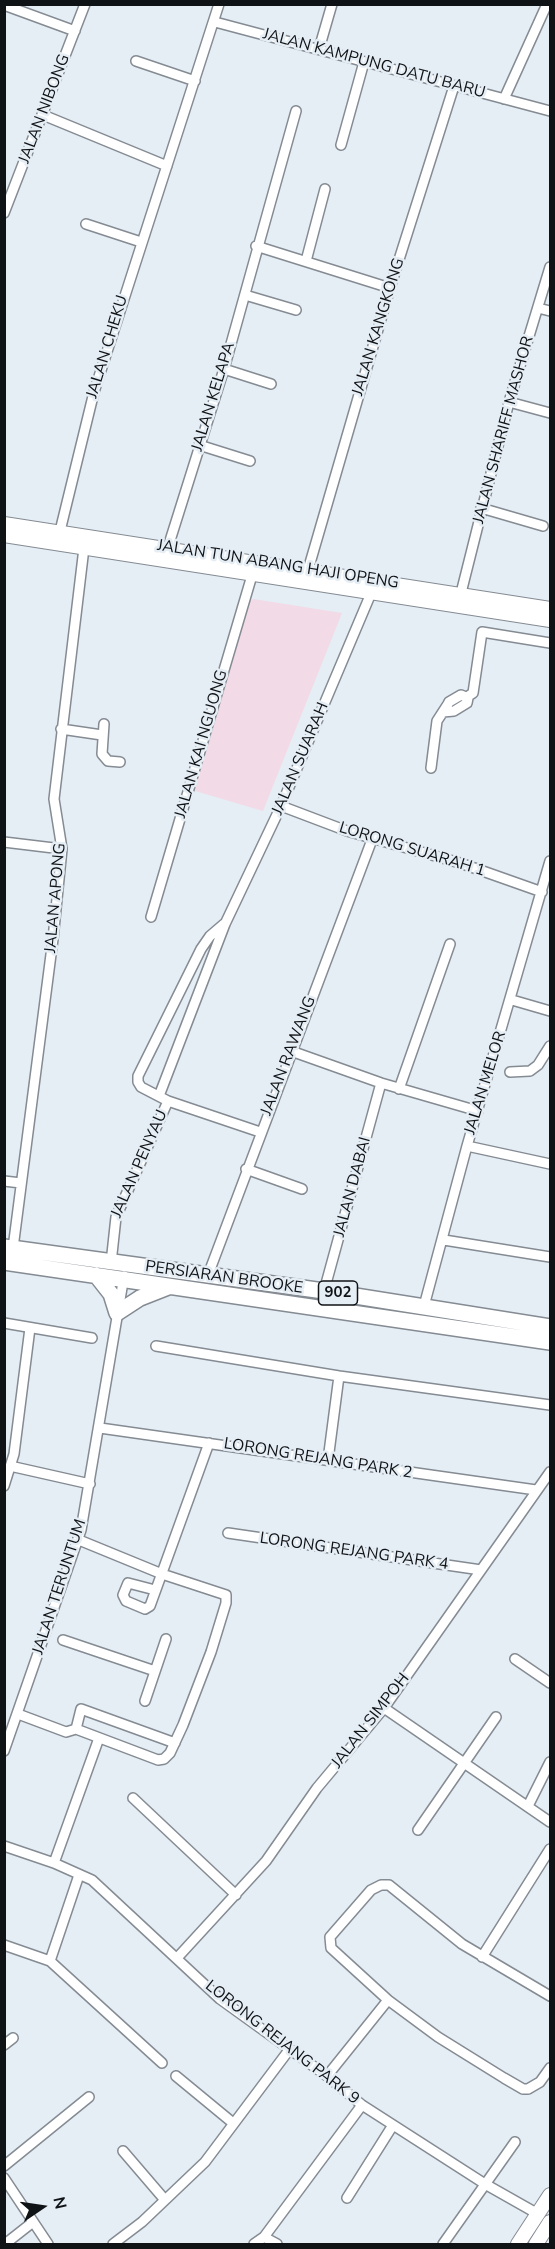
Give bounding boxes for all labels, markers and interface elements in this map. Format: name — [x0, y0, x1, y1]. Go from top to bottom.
street label: JALAN KAMPUNG DATU BARU — [261, 25, 487, 103]
street label: JALAN NIBONG — [15, 52, 75, 166]
street label: JALAN KANGKONG — [349, 256, 409, 398]
street label: JALAN CHEKU — [83, 293, 133, 401]
street label: JALAN SHARIFF MASHOR — [470, 334, 538, 526]
street label: JALAN KELAPA — [188, 340, 240, 454]
street label: JALAN TUN ABANG HAJI OPENG — [156, 536, 400, 594]
street label: JALAN KAI NGUONG — [172, 668, 232, 820]
street label: JALAN SUARAH — [269, 700, 333, 818]
street label: LORONG SUARAH 1 — [337, 819, 487, 881]
street label: JALAN APONG — [42, 842, 70, 954]
street label: JALAN RAWANG — [257, 994, 321, 1118]
street label: JALAN MELOR — [461, 1029, 511, 1137]
street label: JALAN PENYAU — [108, 1107, 172, 1221]
street label: JALAN DABAI — [330, 1135, 376, 1239]
street label: PERSIARAN BROOKE — [144, 1257, 304, 1299]
road number: 902 — [318, 1281, 358, 1305]
street label: LORONG REJANG PARK 2 — [222, 1435, 414, 1483]
street label: JALAN TERUNTUM — [29, 1517, 91, 1657]
street label: LORONG REJANG PARK 4 — [258, 1529, 450, 1575]
street label: JALAN SIMPOH — [328, 1670, 414, 1772]
street label: LORONG REJANG PARK 9 — [201, 1977, 363, 2109]
north arrow — [12, 2177, 72, 2237]
text: N — [47, 2195, 72, 2211]

